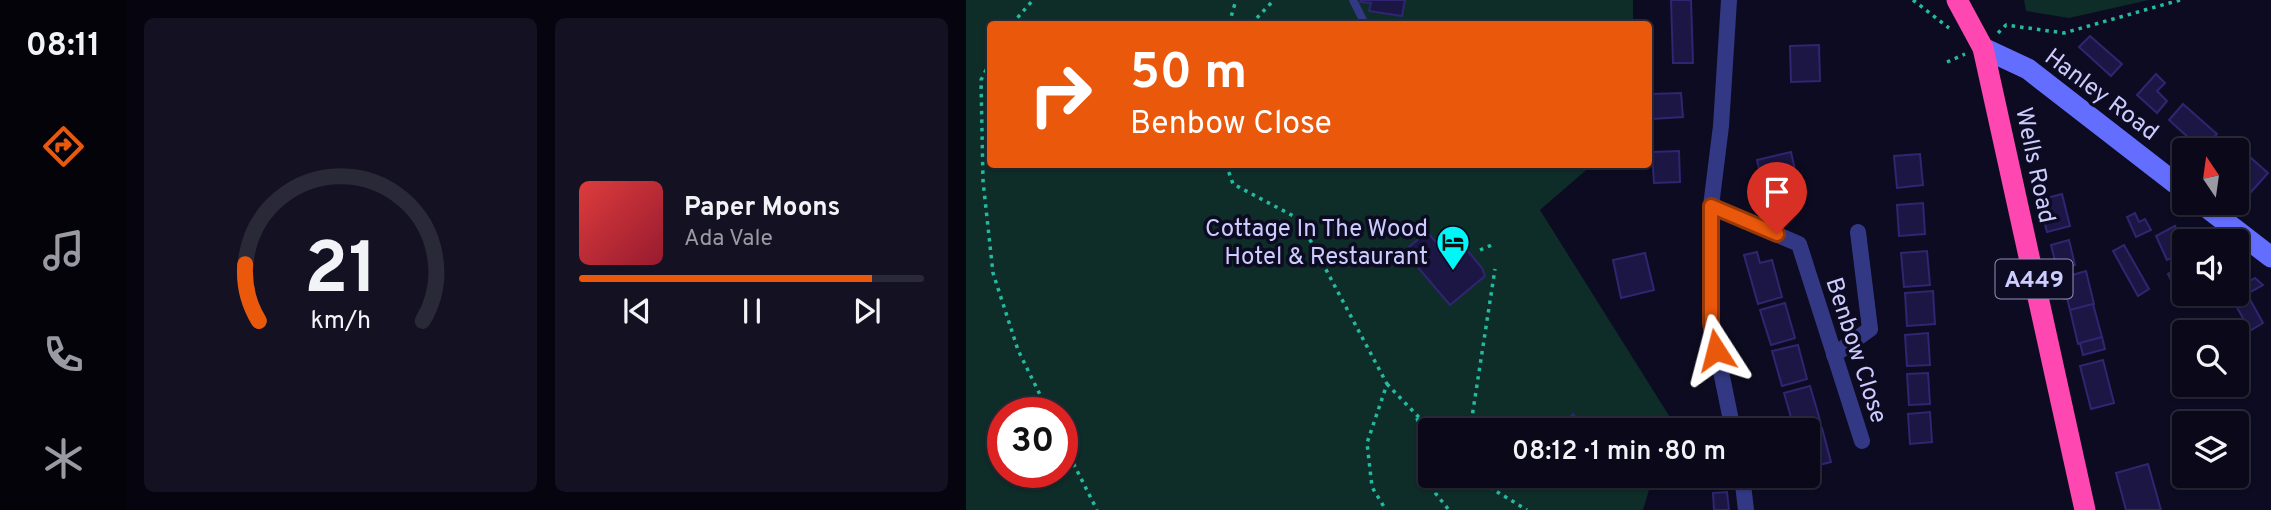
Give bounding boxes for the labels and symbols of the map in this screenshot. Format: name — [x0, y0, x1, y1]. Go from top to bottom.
street label: Hanley Road — [2038, 43, 2164, 148]
street label: Wells Road — [2007, 105, 2061, 226]
north arrow — [2172, 138, 2249, 215]
pin — [1747, 162, 1807, 234]
place label: Cottage In The Wood Hotel & Restaurant — [1205, 215, 1428, 273]
hotel icon: Cottage In The Wood Hotel & Restaurant — [1434, 223, 1472, 272]
road number: A449 — [1996, 260, 2072, 298]
street label: Benbow Close — [1817, 274, 1893, 427]
position arrow — [1679, 313, 1753, 387]
speed limit sign: 30 — [987, 397, 1078, 488]

